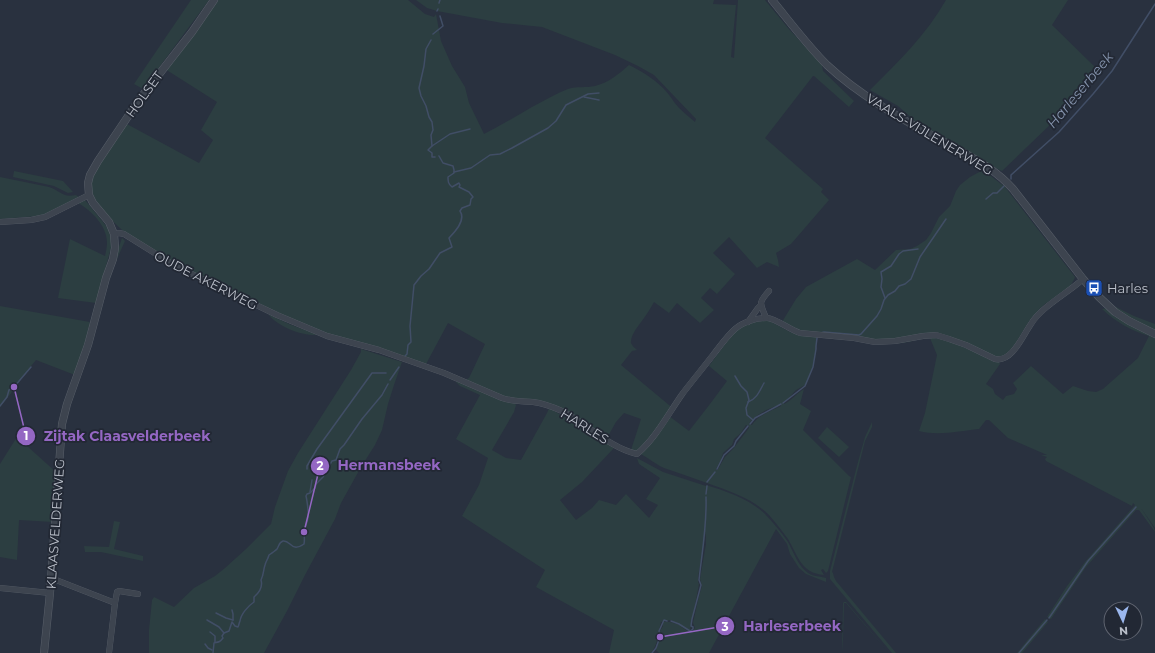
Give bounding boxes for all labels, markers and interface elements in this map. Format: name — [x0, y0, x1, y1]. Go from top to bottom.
water label: Harleserbeek — [1043, 48, 1118, 132]
street label: HOLSET — [122, 67, 166, 120]
street label: VAALS-VIJLENERWEG — [864, 90, 996, 178]
street label: OUDE AKERWEG — [152, 247, 260, 313]
bus stop icon: Harles — [1084, 278, 1104, 298]
place label: Harles — [1107, 280, 1148, 296]
street label: HARLES — [558, 405, 612, 447]
callout: Zijtak Claasvelderbeek — [16, 423, 218, 449]
text: Zijtak Claasvelderbeek — [44, 427, 211, 445]
text: 1 — [24, 428, 28, 443]
callout: Hermansbeek — [310, 453, 449, 479]
text: Hermansbeek — [337, 456, 441, 474]
street label: KLAASVELDERWEG — [42, 458, 68, 590]
text: 2 — [316, 458, 324, 473]
north arrow — [1103, 601, 1143, 641]
callout: Harleserbeek — [715, 613, 849, 639]
text: Harleserbeek — [743, 617, 842, 635]
text: 3 — [720, 619, 729, 634]
text: N — [1119, 624, 1129, 638]

